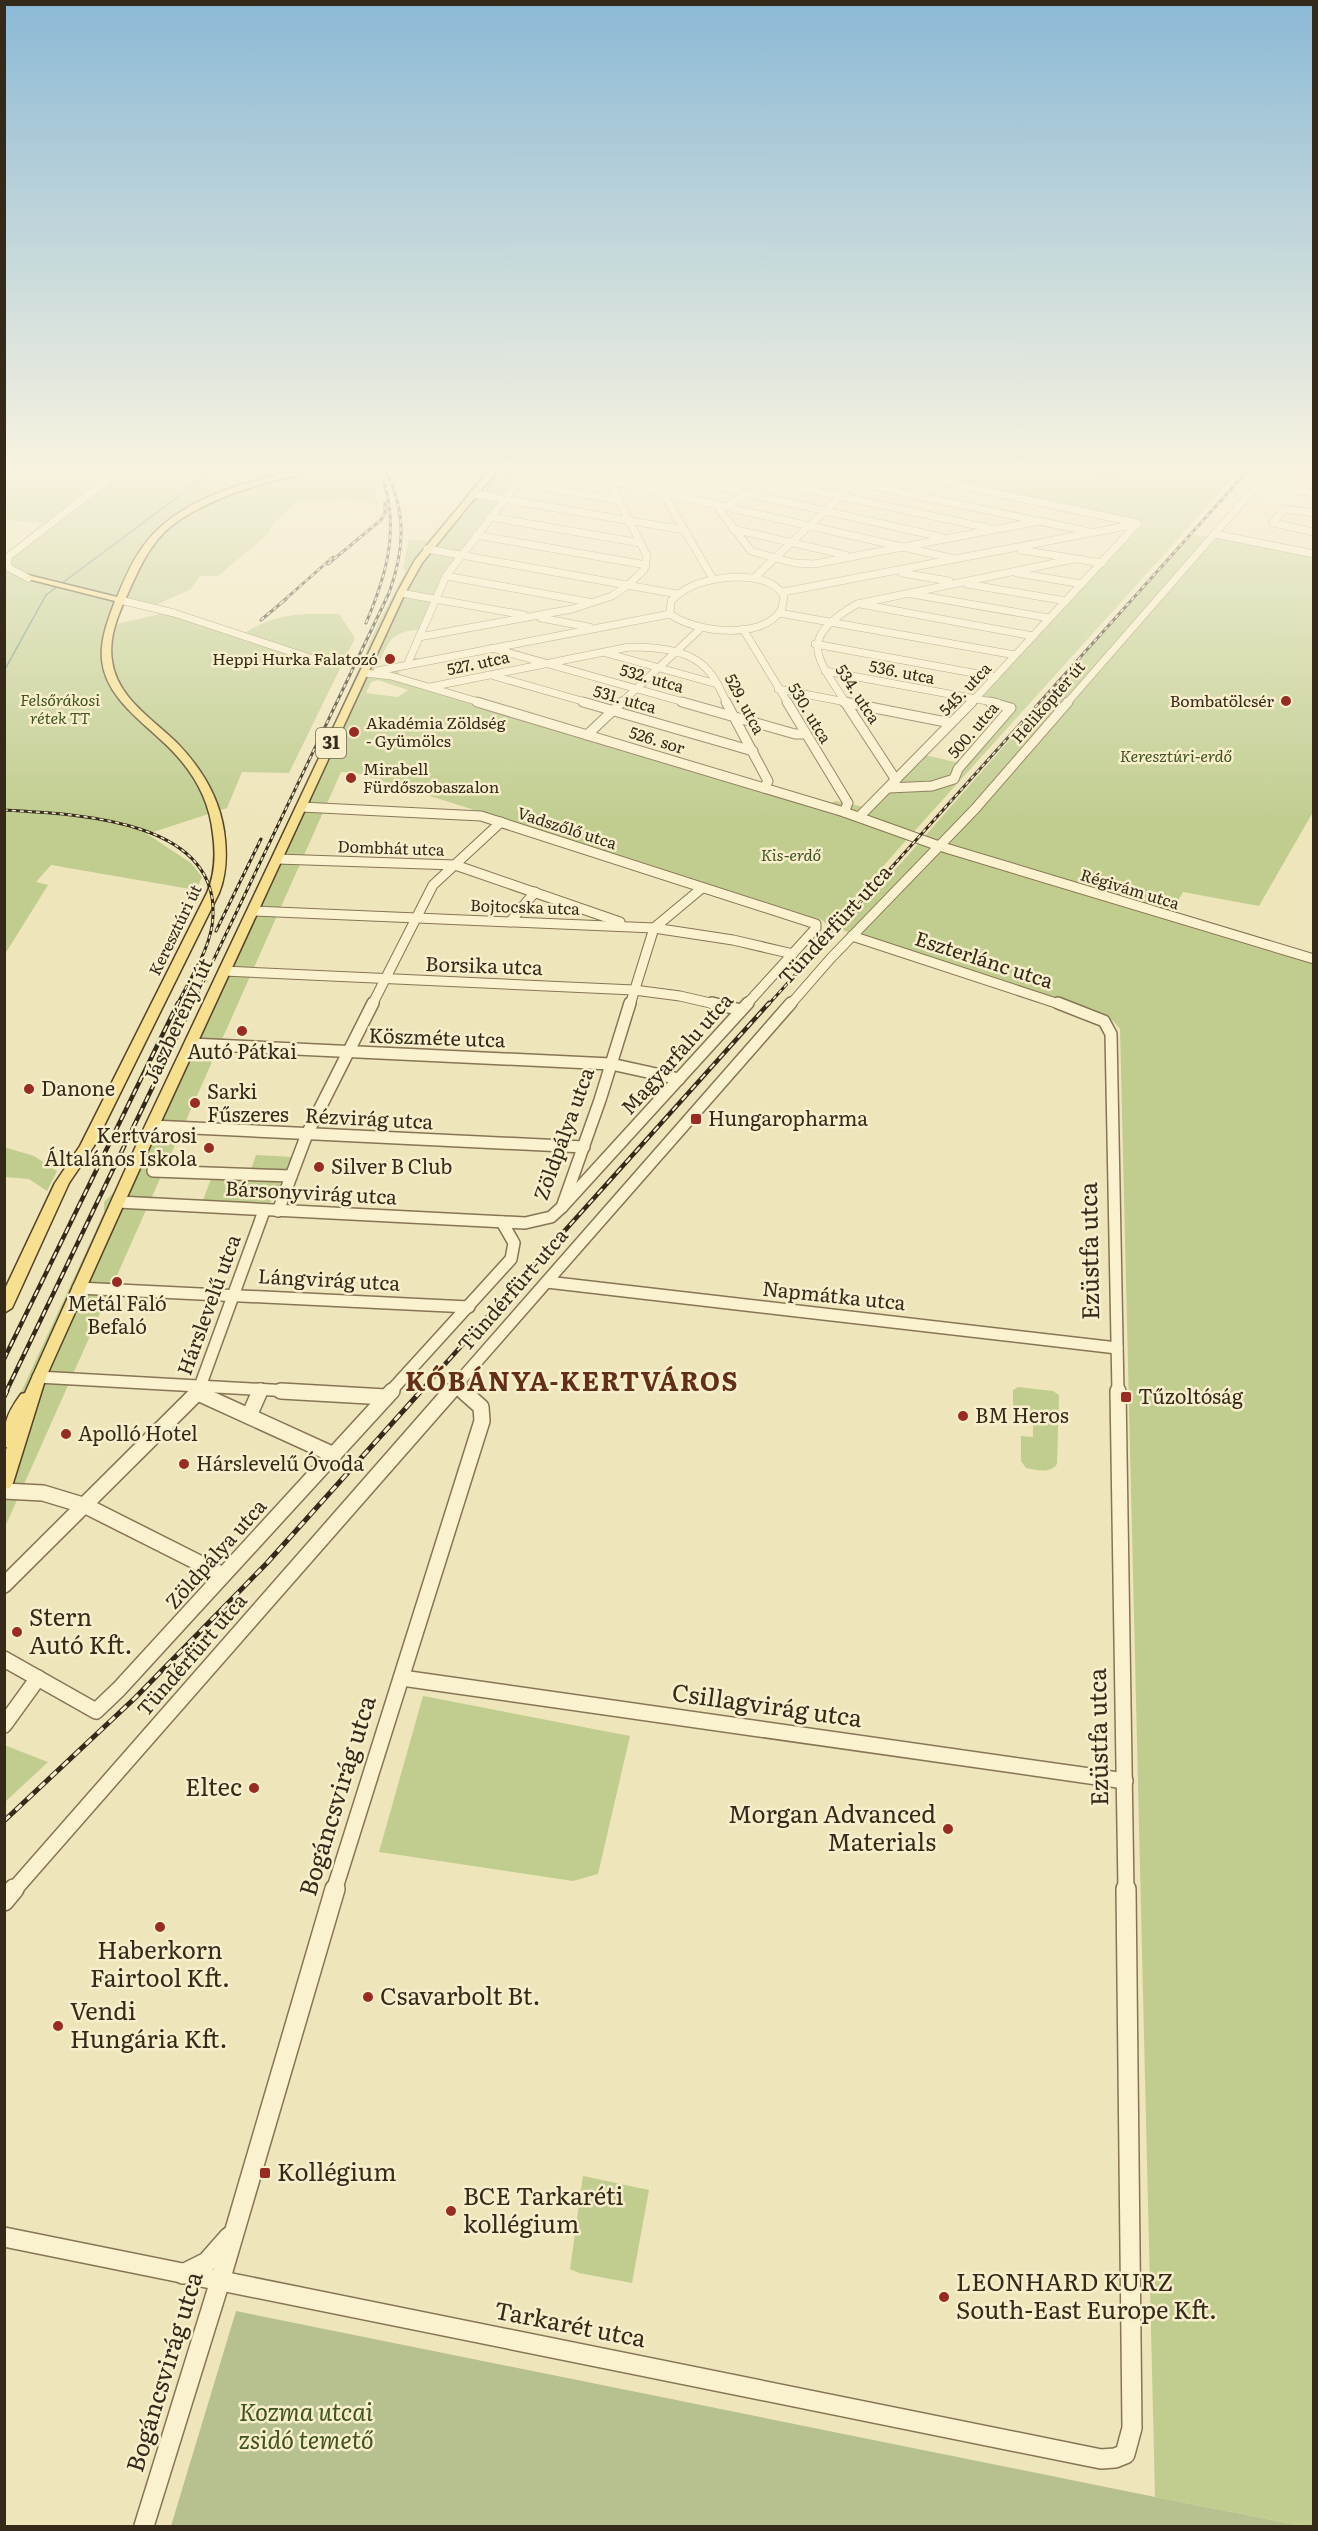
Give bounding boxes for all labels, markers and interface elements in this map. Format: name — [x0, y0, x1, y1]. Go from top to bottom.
street label: 527. utca — [444, 644, 512, 680]
place label: Heppi Hurka Falatozó — [212, 646, 378, 670]
marker: Heppi Hurka Falatozó — [383, 652, 397, 666]
street label: 536. utca — [867, 653, 938, 689]
street label: Helikopter út — [1005, 655, 1090, 748]
street label: 532. utca — [617, 656, 687, 698]
street label: 545. utca — [933, 656, 996, 720]
street label: 534. utca — [831, 659, 887, 728]
street label: 529. utca — [720, 669, 772, 738]
street label: 530. utca — [783, 677, 839, 748]
street label: 531. utca — [591, 678, 660, 719]
park label: Felsőrákosi rétek TT — [20, 687, 100, 729]
place label: Bombatölcsér — [1170, 688, 1274, 712]
marker: Bombatölcsér — [1279, 694, 1293, 708]
street label: 500. utca — [941, 696, 1004, 763]
place label: Akadémia Zöldség - Gyümölcs — [366, 710, 506, 752]
street label: 526. sor — [626, 719, 689, 759]
marker: Akadémia Zöldség - Gyümölcs — [347, 725, 361, 739]
road number: 31 — [316, 728, 346, 758]
park label: Keresztúri-erdő — [1120, 743, 1233, 767]
place label: Mirabell Fürdőszobaszalon — [363, 756, 500, 798]
marker: Mirabell Fürdőszobaszalon — [344, 771, 358, 785]
street label: Vadszőlő utca — [514, 800, 621, 855]
street label: Dombhát utca — [337, 833, 445, 861]
park label: Kis-erdő — [761, 842, 822, 866]
street label: Tündérfürt utca — [770, 857, 897, 990]
street label: Régivám utca — [1078, 862, 1183, 915]
street label: Keresztúri út — [142, 879, 207, 979]
street label: Bojtocska utca — [470, 892, 581, 920]
street label: Eszterlánc utca — [912, 922, 1058, 995]
street label: Borsika utca — [425, 947, 544, 981]
street label: Jászberényi út — [134, 952, 218, 1088]
street label: Magyarfalu utca — [612, 985, 739, 1120]
street label: Köszméte utca — [368, 1019, 506, 1053]
marker: Autó Pátkai — [235, 1024, 249, 1038]
place label: Autó Pátkai — [187, 1035, 297, 1065]
street label: Zöldpálya utca — [524, 1063, 600, 1204]
place label: Danone — [41, 1072, 115, 1102]
place label: Sarki Fűszeres — [207, 1075, 289, 1128]
marker: Danone — [22, 1082, 36, 1096]
marker: Sarki Fűszeres — [188, 1096, 202, 1110]
street label: Rézvirág utca — [304, 1099, 434, 1135]
place label: Hungaropharma — [708, 1102, 868, 1132]
marker: Hungaropharma — [689, 1112, 703, 1126]
place label: Kertvárosi Általános Iskola — [44, 1119, 197, 1172]
marker: Kertvárosi Általános Iskola — [202, 1141, 216, 1155]
place label: Silver B Club — [331, 1150, 452, 1180]
marker: Silver B Club — [312, 1160, 326, 1174]
street label: Bársonyvirág utca — [224, 1172, 398, 1210]
street label: Ezüstfa utca — [1069, 1182, 1106, 1320]
street label: Tündérfürt utca — [449, 1220, 574, 1357]
street label: Hárslevelű utca — [168, 1230, 247, 1379]
street label: Lángvirág utca — [257, 1259, 401, 1297]
street label: Napmátka utca — [761, 1272, 908, 1316]
marker: Metál Faló Befaló — [110, 1275, 124, 1289]
place label: Metál Faló Befaló — [67, 1287, 167, 1340]
district label: KŐBÁNYA-KERTVÁROS — [405, 1360, 739, 1399]
place label: Tűzoltóság — [1138, 1380, 1244, 1410]
marker: Tűzoltóság — [1119, 1390, 1133, 1404]
place label: BM Heros — [975, 1399, 1069, 1429]
marker: BM Heros — [956, 1409, 970, 1423]
place label: Apolló Hotel — [78, 1417, 198, 1447]
marker: Apolló Hotel — [59, 1427, 73, 1441]
place label: Hárslevelű Óvoda — [196, 1447, 364, 1477]
marker: Hárslevelű Óvoda — [177, 1457, 191, 1471]
street label: Zöldpálya utca — [157, 1491, 272, 1614]
street label: Tündérfürt utca — [128, 1585, 253, 1722]
place label: Stern Autó Kft. — [29, 1598, 132, 1661]
marker: Stern Autó Kft. — [10, 1625, 24, 1639]
street label: Ezüstfa utca — [1078, 1668, 1115, 1806]
street label: Csillagvirág utca — [670, 1673, 865, 1734]
street label: Bogáncsvirág utca — [288, 1691, 383, 1900]
place label: Eltec — [185, 1768, 242, 1803]
marker: Eltec — [247, 1781, 261, 1795]
place label: Morgan Advanced Materials — [728, 1795, 936, 1858]
marker: Morgan Advanced Materials — [941, 1822, 955, 1836]
marker: Haberkorn Fairtool Kft. — [153, 1920, 167, 1934]
place label: Haberkorn Fairtool Kft. — [90, 1931, 230, 1994]
place label: Csavarbolt Bt. — [380, 1977, 540, 2012]
marker: Csavarbolt Bt. — [361, 1990, 375, 2004]
place label: Vendi Hungária Kft. — [70, 1992, 228, 2055]
marker: Vendi Hungária Kft. — [51, 2019, 65, 2033]
place label: Kollégium — [277, 2153, 397, 2188]
marker: Kollégium — [258, 2166, 272, 2180]
place label: BCE Tarkaréti kollégium — [463, 2177, 624, 2240]
marker: BCE Tarkaréti kollégium — [444, 2204, 458, 2218]
place label: LEONHARD KURZ South-East Europe Kft. — [956, 2263, 1217, 2326]
street label: Bogáncsvirág utca — [115, 2267, 210, 2476]
marker: LEONHARD KURZ South-East Europe Kft. — [937, 2290, 951, 2304]
street label: Tarkarét utca — [492, 2291, 649, 2354]
park label: Kozma utcai zsidó temető — [238, 2393, 374, 2456]

